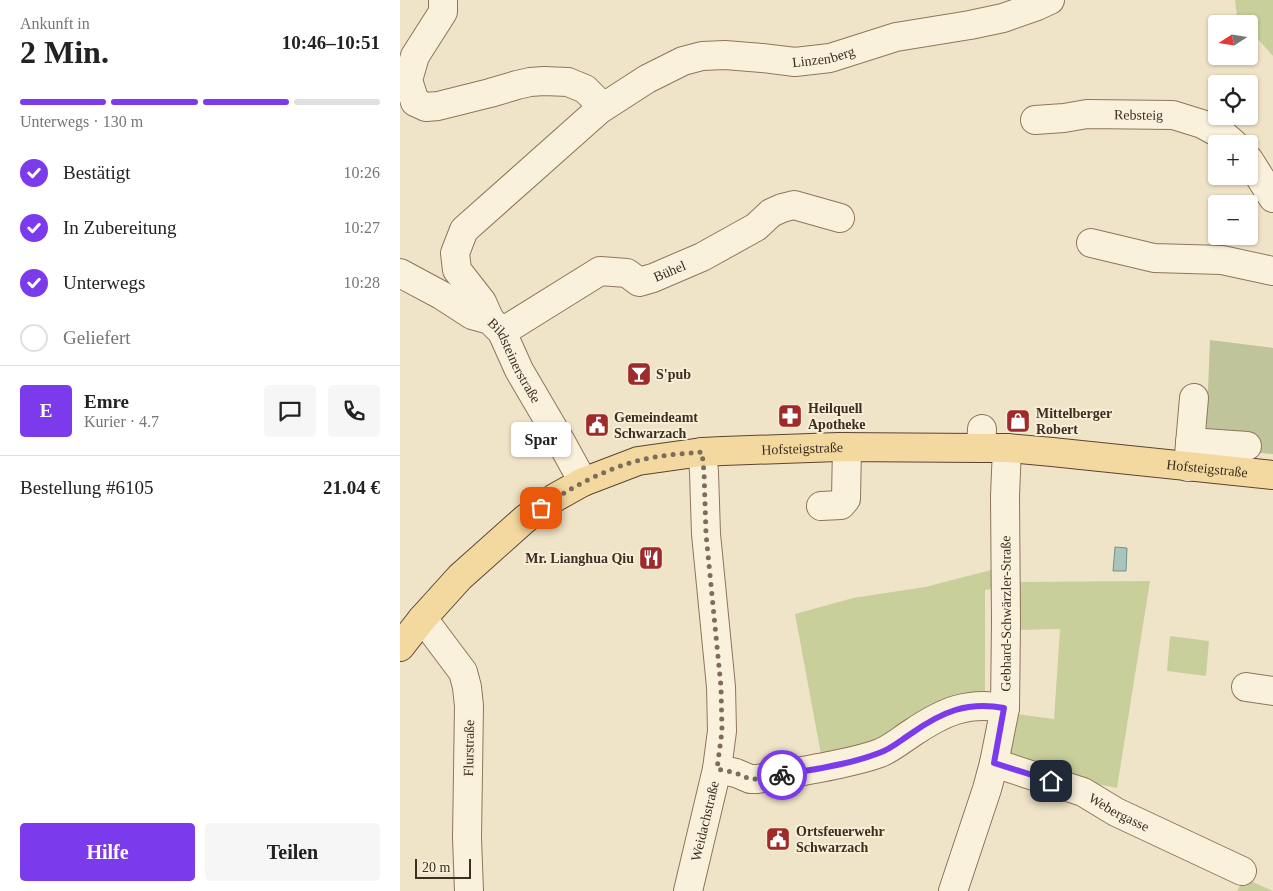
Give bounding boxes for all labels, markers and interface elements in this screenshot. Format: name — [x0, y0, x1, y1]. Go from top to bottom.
text: Ankunft in — [20, 15, 90, 32]
north arrow — [1208, 15, 1258, 65]
map controls — [1208, 15, 1258, 245]
text: 10:46–10:51 — [282, 32, 380, 53]
text: 2 Min. — [20, 34, 109, 70]
street label: Linzenberg — [791, 43, 856, 70]
button: locate — [1208, 75, 1258, 125]
street label: Rebsteig — [1114, 107, 1163, 122]
text: Unterwegs · 130 m — [20, 113, 143, 130]
button: + — [1208, 135, 1258, 185]
icon: check — [20, 159, 48, 187]
text: Bestätigt — [63, 162, 131, 183]
text: 10:26 — [344, 164, 380, 181]
button: − — [1208, 195, 1258, 245]
icon: check — [20, 214, 48, 242]
text: In Zubereitung — [63, 217, 176, 238]
text: 10:27 — [344, 219, 380, 236]
street label: Bühel — [651, 257, 688, 284]
icon: check — [20, 269, 48, 297]
text: Unterwegs — [63, 272, 145, 293]
text: 10:28 — [344, 274, 380, 291]
street label: Bildsteinerstraße — [485, 315, 544, 406]
text: Geliefert — [63, 327, 131, 348]
bar icon: S'pub — [626, 361, 652, 387]
place label: S'pub — [656, 367, 691, 382]
button: chat — [264, 385, 316, 437]
button: phone — [328, 385, 380, 437]
text: Emre — [84, 391, 129, 412]
text: E — [40, 400, 52, 421]
place label: Heilquell Apotheke — [808, 401, 866, 432]
pharmacy icon: Heilquell Apotheke — [777, 403, 803, 429]
place label: Mittelberger Robert — [1036, 406, 1112, 437]
shop icon: Mittelberger Robert — [1005, 408, 1031, 434]
place label: Gemeindeamt Schwarzach — [614, 410, 698, 441]
public building icon: Gemeindeamt Schwarzach — [584, 412, 610, 438]
text: Kurier · 4.7 — [84, 413, 159, 430]
callout: Spar — [511, 423, 571, 458]
text: Spar — [525, 431, 557, 448]
street label: Hofsteigstraße — [761, 439, 843, 457]
street label: Hofsteigstraße — [1166, 456, 1249, 480]
text: Bestellung #6105 — [20, 477, 154, 498]
text: 21.04 € — [323, 477, 380, 498]
pin — [520, 487, 562, 529]
icon: bag — [527, 494, 555, 522]
street label: Gebhard-Schwärzler-Straße — [998, 535, 1014, 692]
restaurant icon: Mr. Lianghua Qiu — [638, 545, 664, 571]
place label: Mr. Lianghua Qiu — [525, 551, 634, 566]
street label: Flurstraße — [461, 719, 477, 777]
courier — [757, 750, 807, 800]
pin — [1030, 760, 1072, 802]
icon: bike — [768, 761, 796, 789]
icon: home — [1037, 767, 1065, 795]
street label: Weidachstraße — [688, 779, 721, 863]
street label: Webergasse — [1086, 790, 1152, 834]
button: Hilfe — [20, 823, 195, 881]
button: Teilen — [205, 823, 380, 881]
place label: Ortsfeuerwehr Schwarzach — [796, 824, 885, 855]
public building icon: Ortsfeuerwehr Schwarzach — [765, 826, 791, 852]
scale bar — [415, 856, 471, 879]
text: 20 m — [422, 860, 450, 875]

